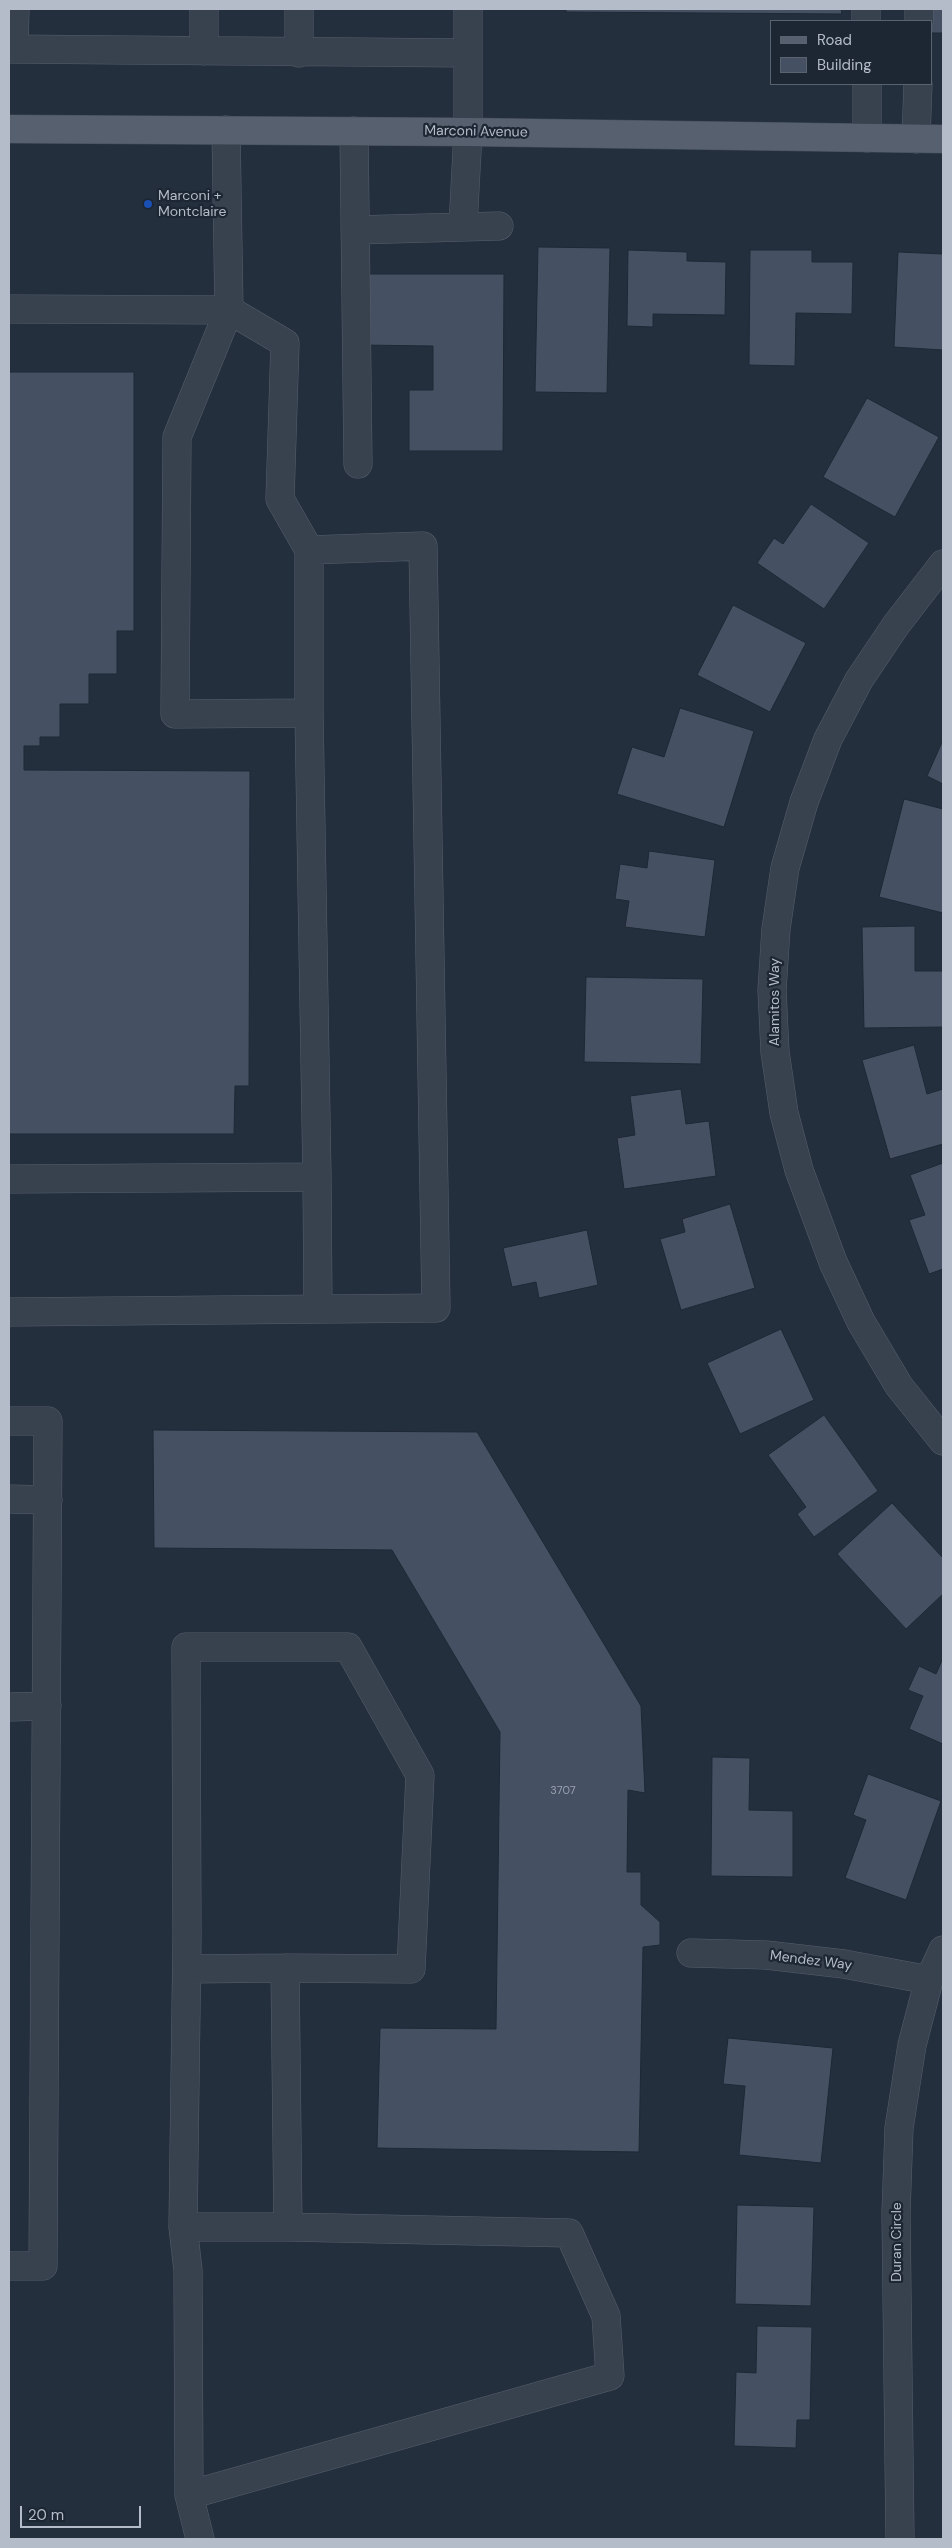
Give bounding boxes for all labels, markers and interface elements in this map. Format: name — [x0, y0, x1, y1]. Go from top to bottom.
legend — [770, 20, 932, 85]
text: Road — [817, 30, 852, 50]
text: Building — [817, 55, 872, 75]
street label: Marconi Avenue — [424, 123, 528, 141]
place label: Marconi + Montclaire — [158, 188, 226, 220]
marker: Marconi + Montclaire — [142, 198, 154, 210]
street label: Alamitos Way — [767, 958, 783, 1046]
house number: 3707 — [550, 1784, 576, 1798]
street label: Mendez Way — [769, 1948, 853, 1974]
street label: Duran Circle — [889, 2202, 905, 2282]
scale bar — [22, 2496, 144, 2528]
text: 20 m — [28, 2505, 64, 2525]

